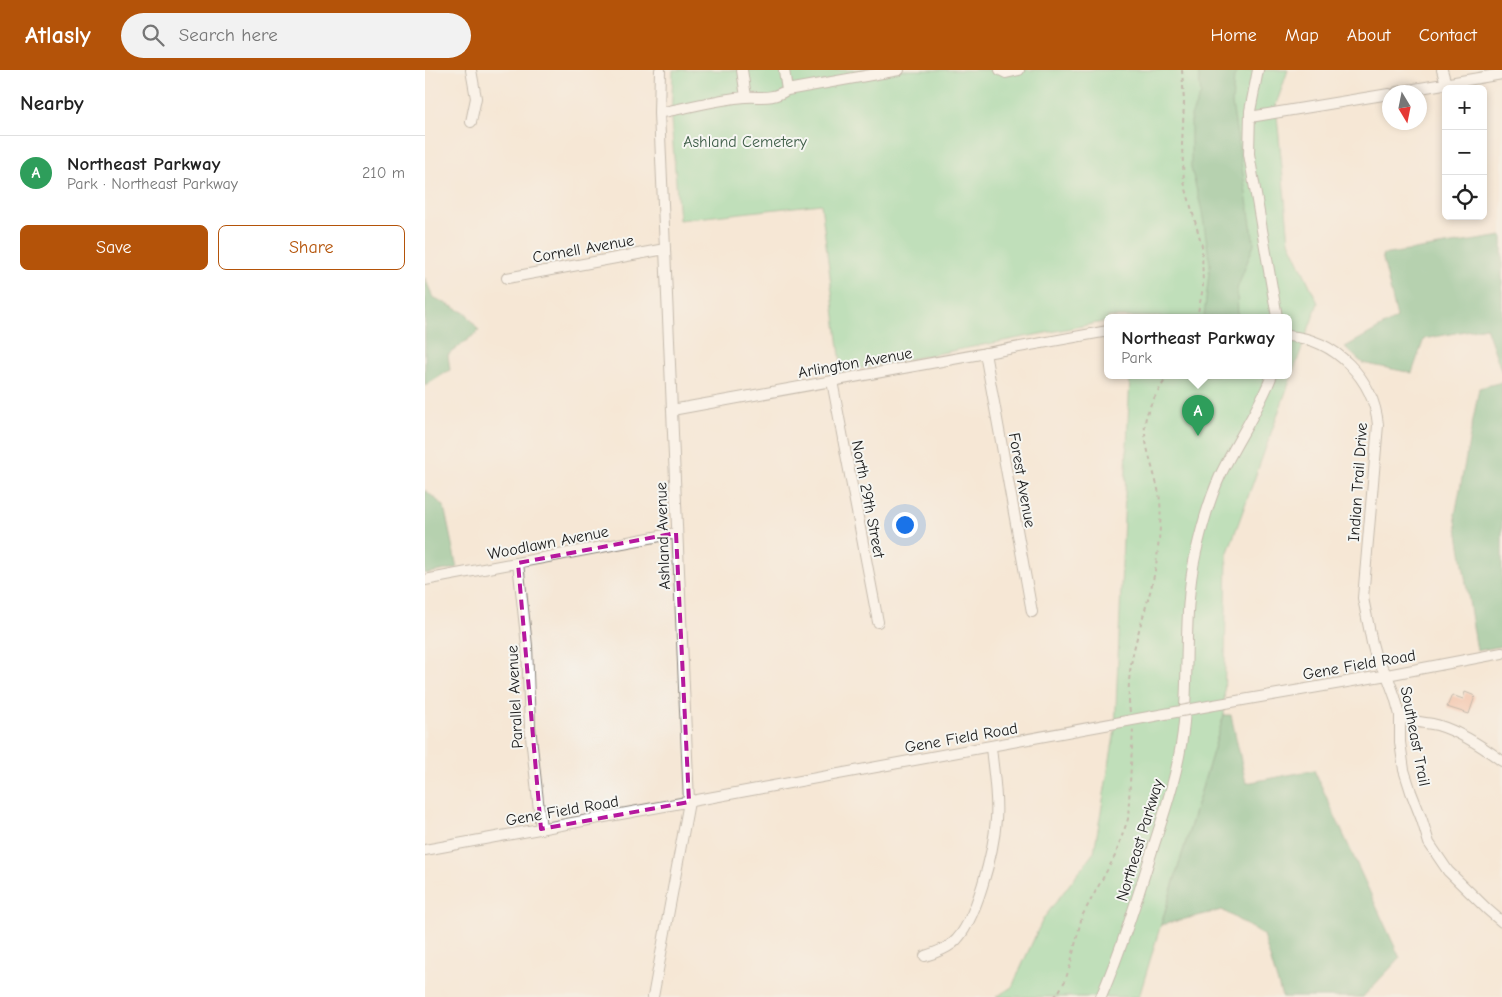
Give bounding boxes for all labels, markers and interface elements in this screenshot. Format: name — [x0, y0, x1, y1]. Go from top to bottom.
search box — [121, 13, 471, 58]
text: Atlasly — [25, 21, 91, 49]
icon: search — [139, 21, 167, 49]
text: Search here — [179, 24, 278, 46]
text: Home — [1210, 25, 1257, 46]
text: Map — [1285, 25, 1319, 46]
text: About — [1347, 25, 1391, 46]
text: Contact — [1419, 25, 1477, 46]
north arrow — [1382, 85, 1427, 130]
map controls — [1442, 85, 1487, 220]
button: + — [1442, 85, 1487, 130]
text: Nearby — [20, 91, 84, 115]
button: − — [1442, 130, 1487, 175]
park label: Ashland Cemetery — [683, 133, 808, 151]
text: Northeast Parkway — [67, 153, 220, 175]
text: A — [32, 164, 40, 182]
text: 210 m — [362, 164, 405, 182]
text: Park · Northeast Parkway — [67, 175, 238, 193]
button: locate — [1442, 175, 1487, 220]
button: Save — [20, 225, 208, 270]
button: Share — [218, 225, 405, 270]
street label: Cornell Avenue — [531, 231, 635, 267]
popup — [1104, 314, 1292, 379]
text: Northeast Parkway — [1121, 327, 1275, 349]
street label: Arlington Avenue — [797, 344, 914, 382]
text: Park — [1121, 349, 1152, 367]
pin: A — [1182, 395, 1214, 436]
street label: Indian Trail Drive — [1345, 422, 1371, 542]
street label: Forest Avenue — [1005, 431, 1039, 529]
street label: North 29th Street — [848, 439, 888, 560]
street label: Ashland Avenue — [652, 482, 674, 590]
your location — [892, 512, 918, 538]
street label: Woodlawn Avenue — [486, 522, 610, 564]
street label: Parallel Avenue — [503, 645, 527, 749]
street label: Gene Field Road — [1301, 646, 1417, 684]
street label: Southeast Trail — [1397, 685, 1434, 788]
street label: Gene Field Road — [903, 719, 1019, 757]
street label: Northeast Parkway — [1113, 776, 1167, 903]
street label: Gene Field Road — [504, 792, 620, 830]

